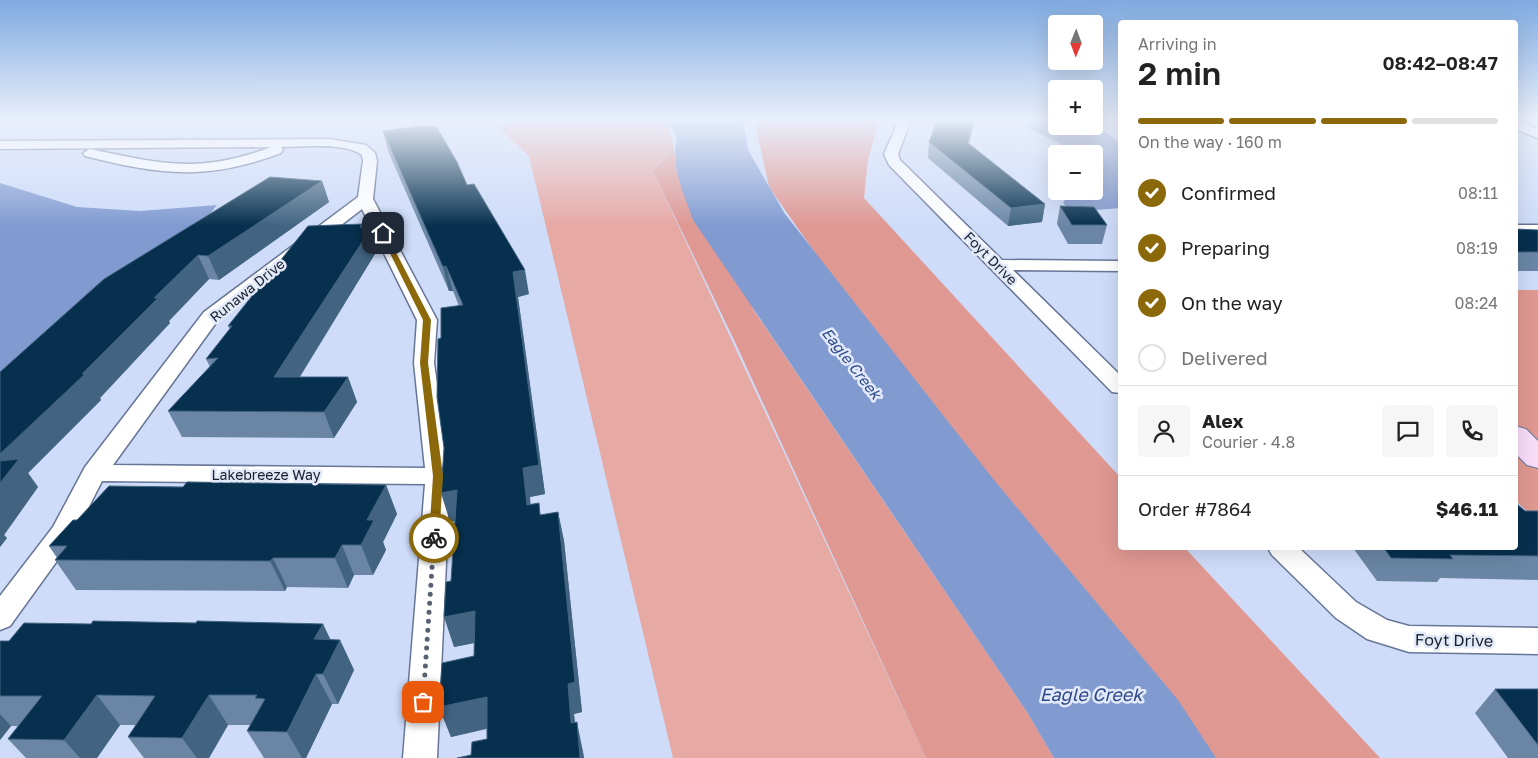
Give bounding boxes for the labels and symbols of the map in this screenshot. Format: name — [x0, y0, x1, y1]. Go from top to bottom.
north arrow — [1048, 15, 1102, 70]
pin — [362, 212, 404, 254]
street label: Foyt Drive — [961, 228, 1021, 288]
street label: Runawa Drive — [206, 255, 288, 325]
water label: Eagle Creek — [818, 324, 886, 404]
street label: Lakebreeze Way — [211, 466, 321, 483]
courier — [409, 513, 459, 563]
street label: Foyt Drive — [1415, 629, 1493, 651]
pin — [402, 681, 444, 723]
water label: Eagle Creek — [1040, 683, 1144, 705]

